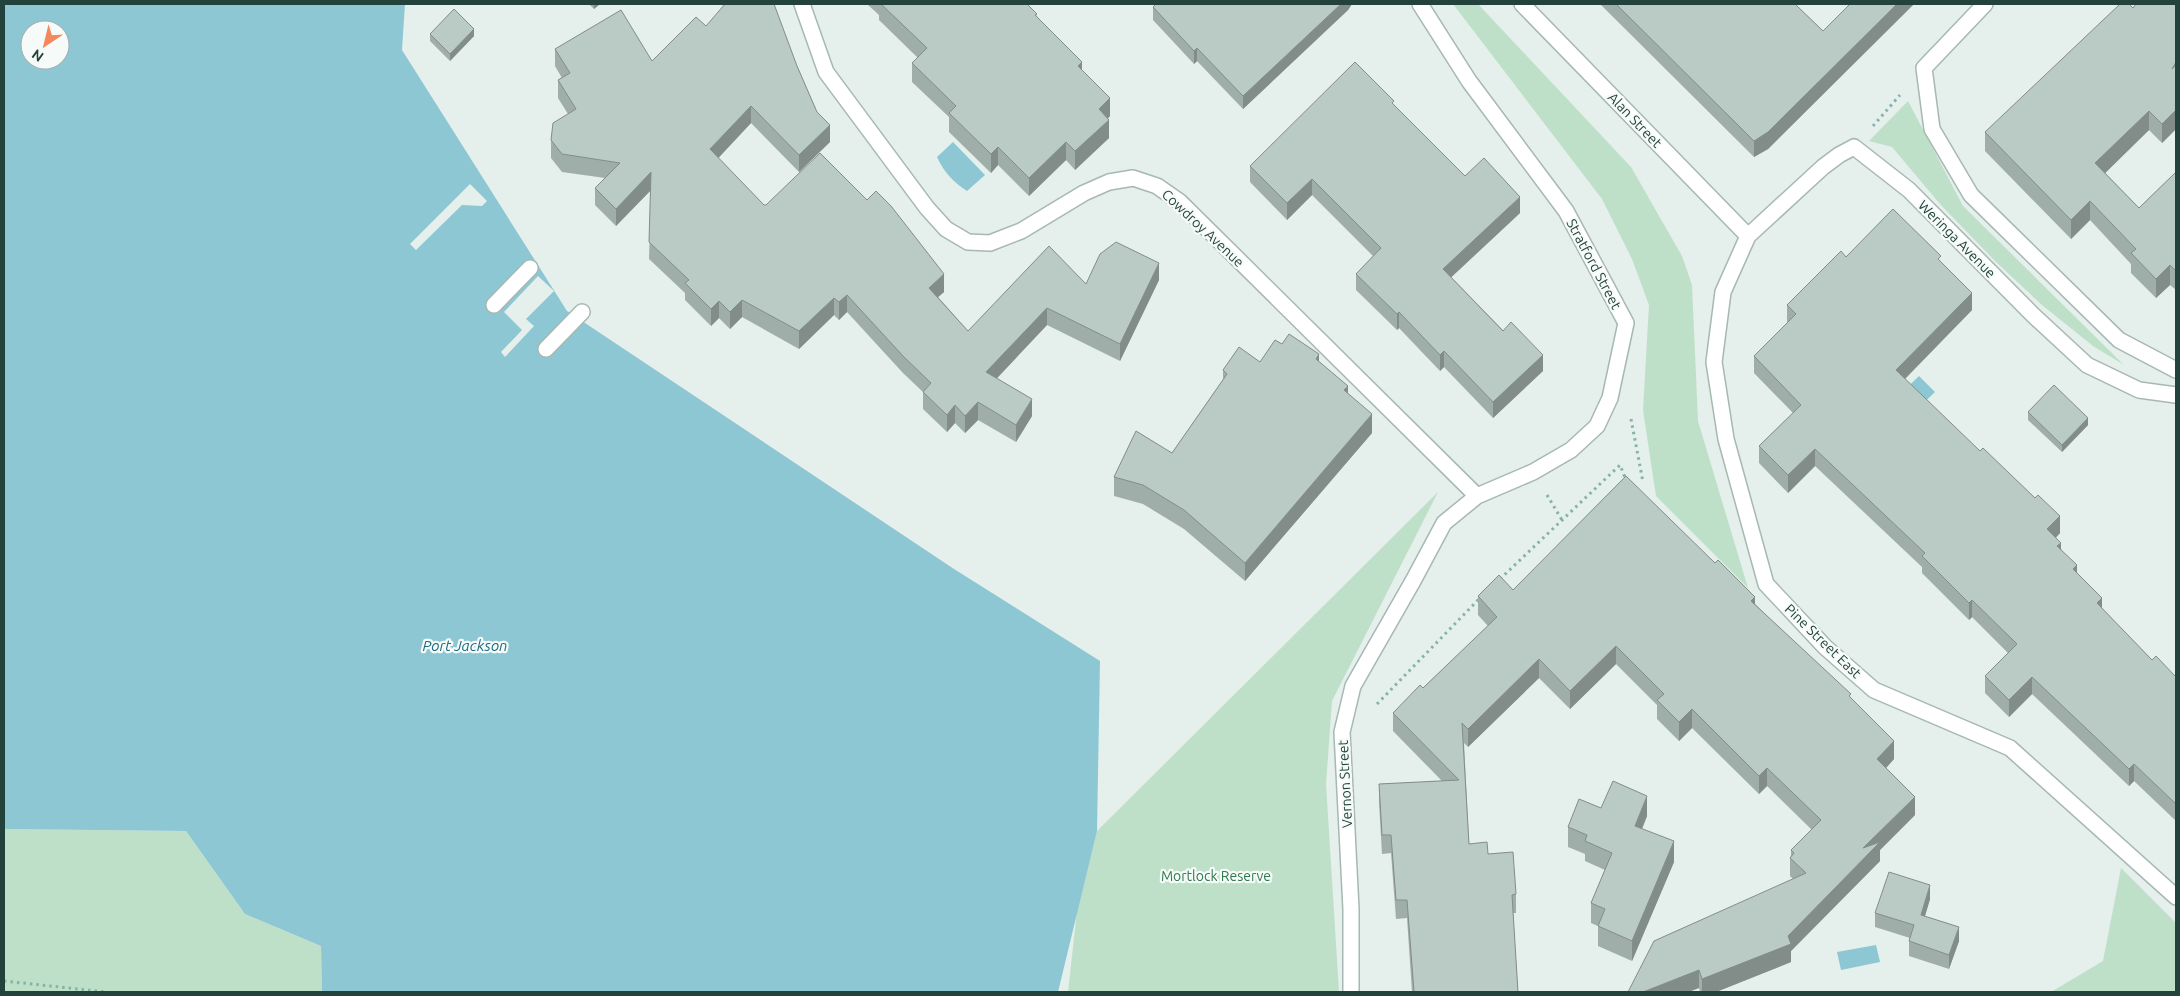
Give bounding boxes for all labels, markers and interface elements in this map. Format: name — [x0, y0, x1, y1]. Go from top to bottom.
north arrow — [20, 20, 70, 70]
text: N — [29, 46, 46, 65]
street label: Alan Street — [1605, 89, 1666, 151]
street label: Cowdroy Avenue — [1159, 186, 1247, 270]
street label: Weringa Avenue — [1915, 197, 1999, 281]
street label: Stratford Street — [1563, 216, 1625, 312]
street label: Pine Street East — [1782, 601, 1865, 682]
water label: Port Jackson — [423, 637, 507, 654]
street label: Vernon Street — [1335, 739, 1355, 828]
park label: Mortlock Reserve — [1161, 868, 1271, 884]

